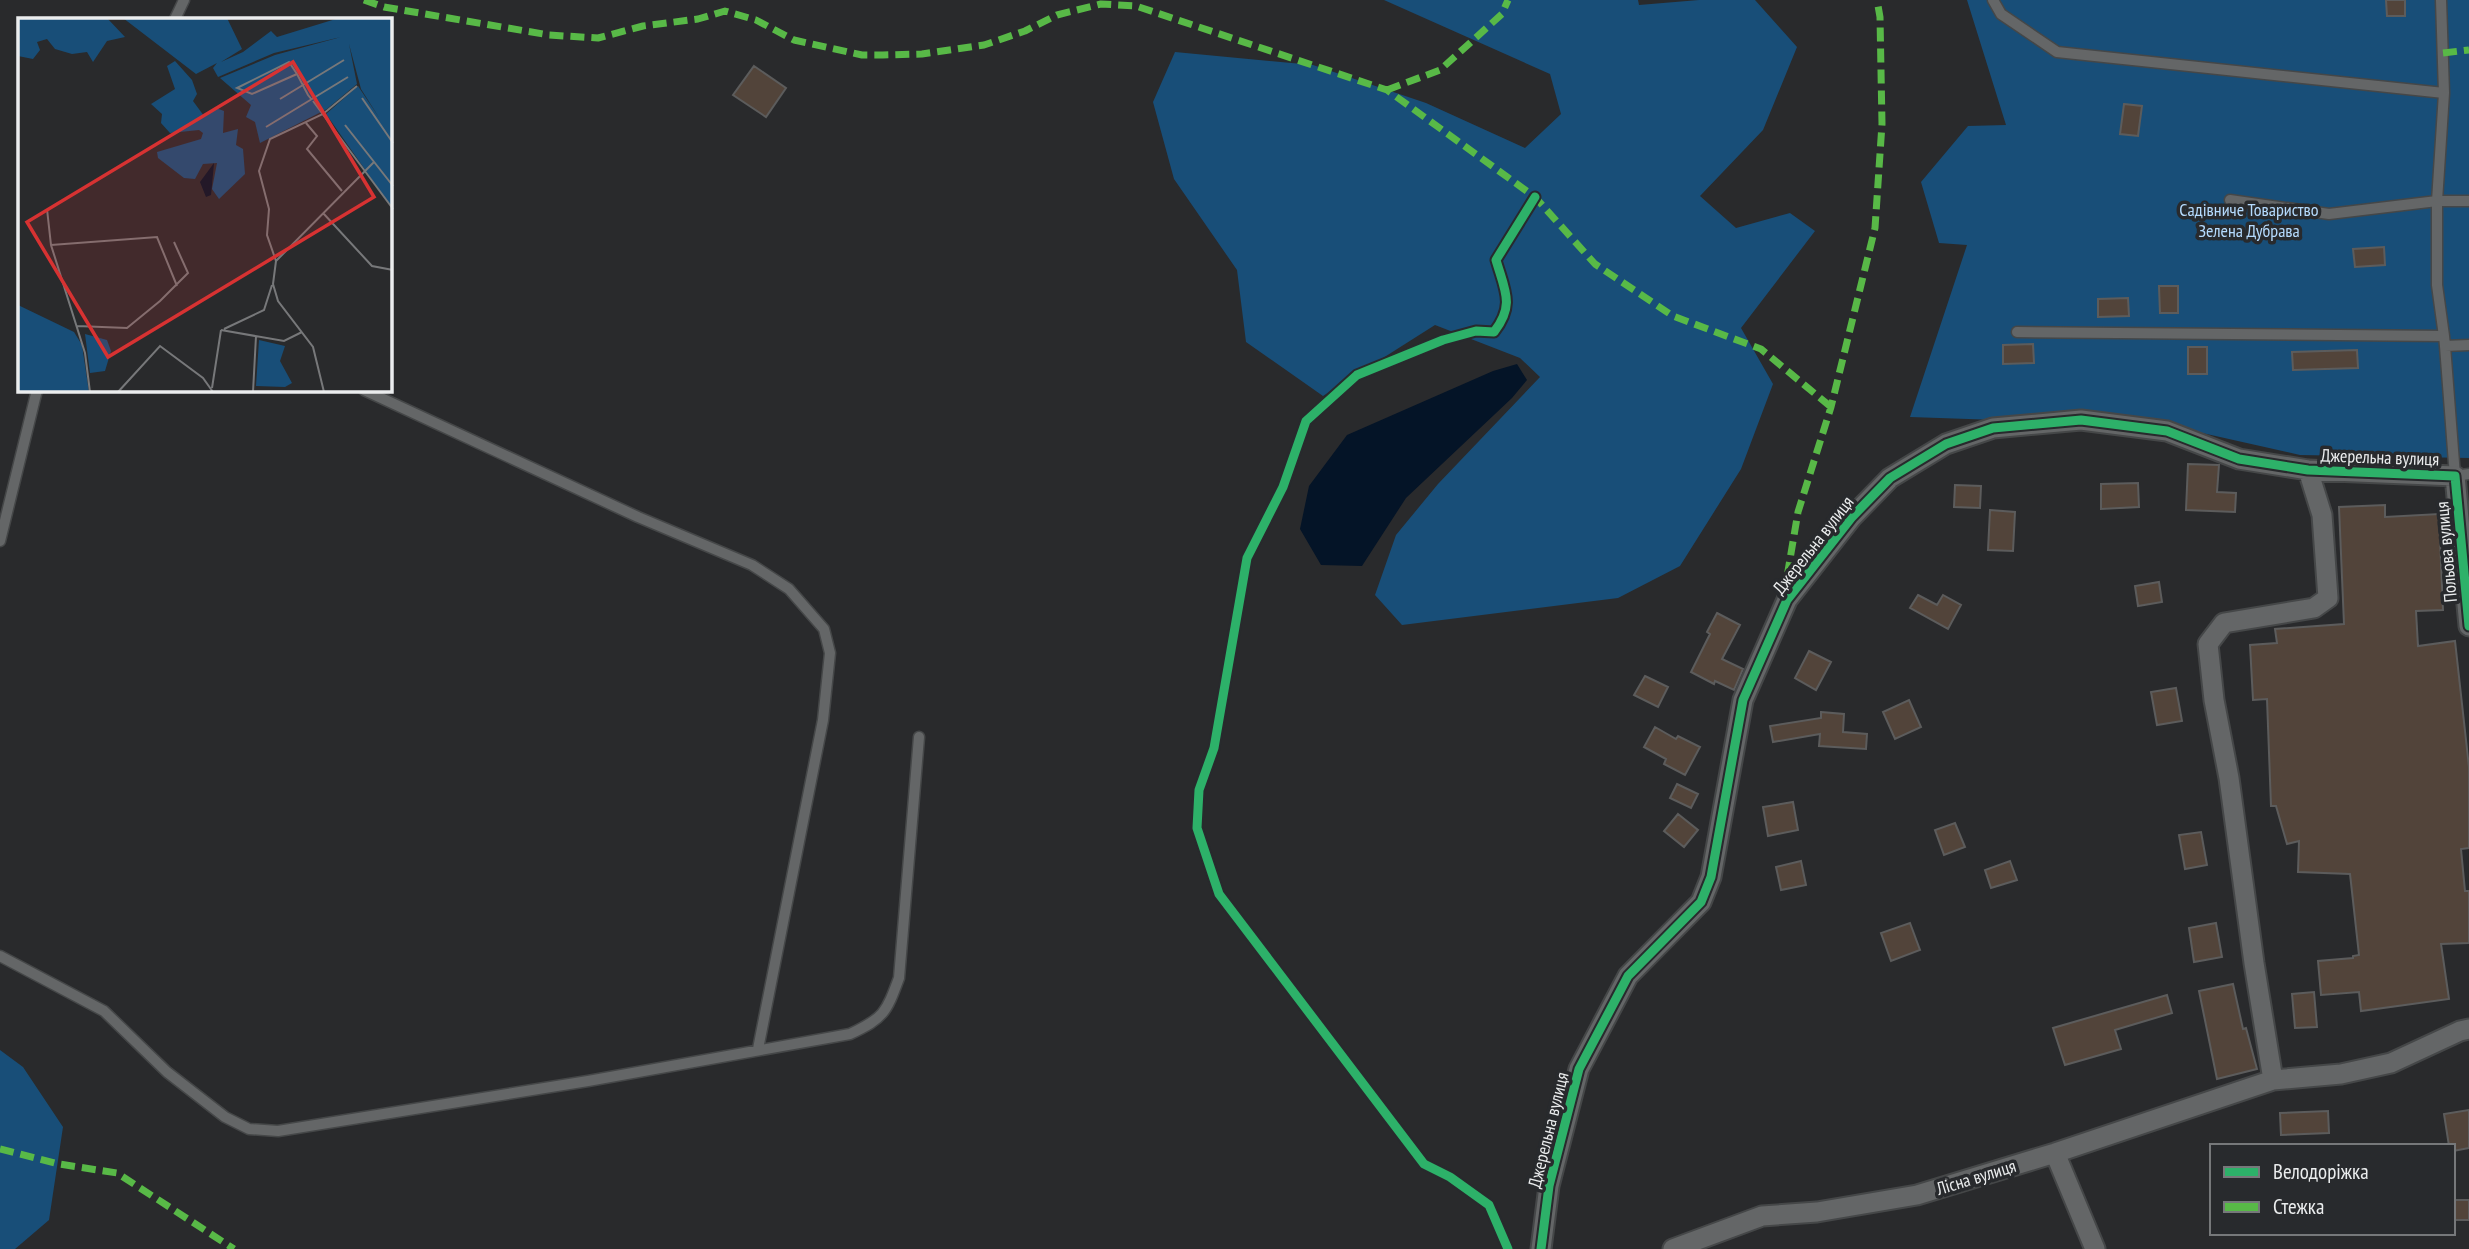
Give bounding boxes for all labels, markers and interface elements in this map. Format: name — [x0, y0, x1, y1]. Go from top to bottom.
inset map — [18, 18, 392, 392]
park label: Садівниче Товариство Зелена Дубрава — [2179, 198, 2319, 242]
street label: Джерельна вулиця — [2320, 443, 2440, 471]
street label: Джерельна вулиця — [1767, 491, 1859, 599]
street label: Польова вулиця — [2430, 501, 2462, 603]
street label: Джерельна вулиця — [1522, 1070, 1574, 1190]
legend — [2210, 1144, 2455, 1235]
street label: Лісна вулиця — [1932, 1154, 2019, 1200]
text: Велодоріжка — [2273, 1158, 2369, 1185]
text: Стежка — [2273, 1193, 2324, 1220]

